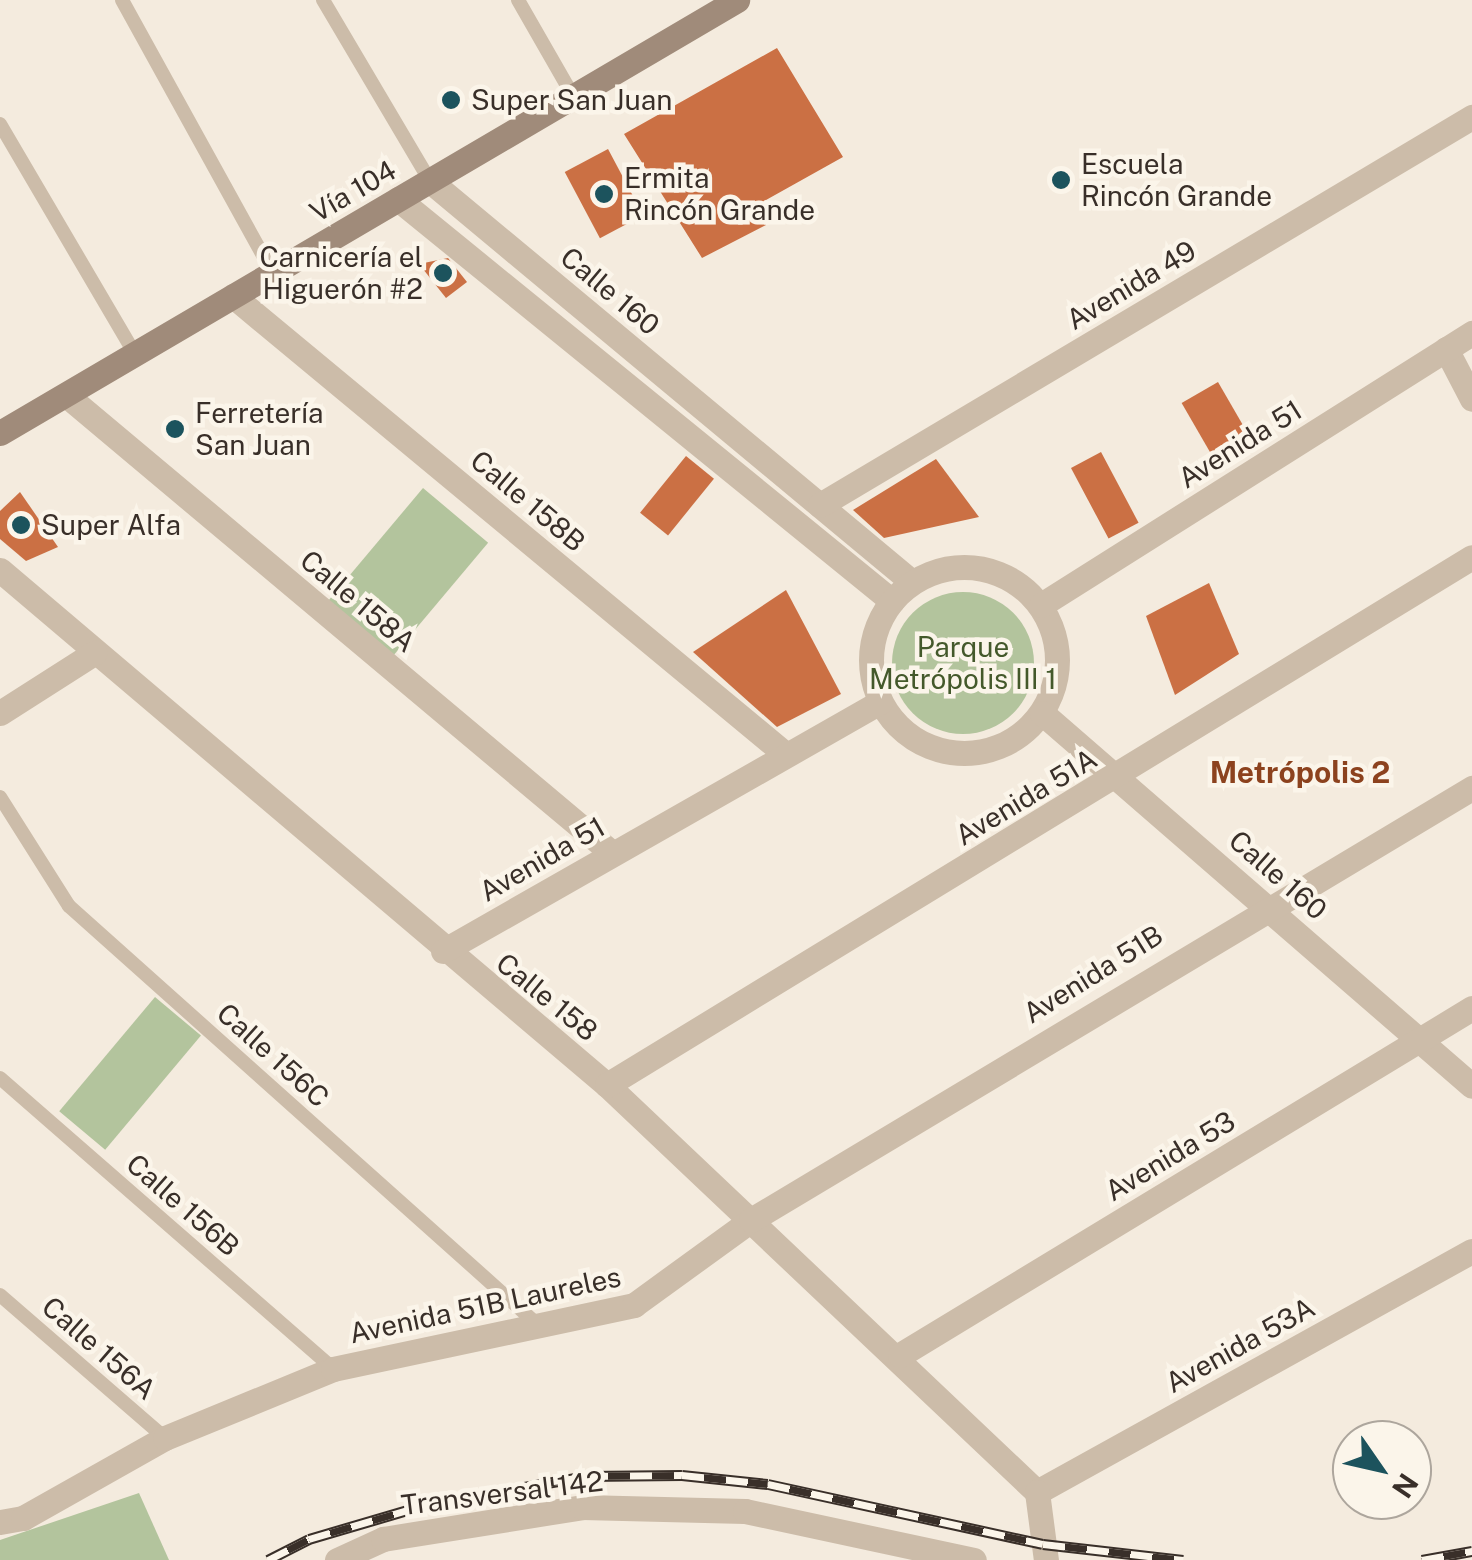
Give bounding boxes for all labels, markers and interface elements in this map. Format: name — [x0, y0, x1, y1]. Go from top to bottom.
place label: Super San Juan — [471, 83, 672, 117]
marker: Super San Juan — [440, 89, 462, 111]
place label: Escuela Rincón Grande — [1081, 147, 1272, 213]
street label: Vía 104 — [304, 153, 402, 229]
place label: Ermita Rincón Grande — [624, 161, 815, 227]
marker: Escuela Rincón Grande — [1050, 169, 1072, 191]
marker: Ermita Rincón Grande — [593, 183, 615, 205]
street label: Avenida 49 — [1060, 233, 1202, 337]
place label: Carnicería el Higuerón #2 — [259, 240, 423, 306]
street label: Calle 160 — [554, 240, 666, 342]
marker: Carnicería el Higuerón #2 — [432, 262, 454, 284]
street label: Avenida 51 — [1172, 393, 1308, 495]
place label: Ferretería San Juan — [195, 396, 324, 462]
marker: Ferretería San Juan — [164, 418, 186, 440]
street label: Calle 158B — [464, 443, 592, 559]
place label: Super Alfa — [41, 508, 181, 542]
marker: Super Alfa — [10, 514, 32, 536]
street label: Calle 158A — [293, 543, 423, 659]
park label: Parque Metrópolis III 1 — [869, 630, 1057, 696]
street label: Avenida 51A — [949, 742, 1103, 852]
district label: Metrópolis 2 — [1210, 754, 1390, 790]
street label: Avenida 51 — [473, 810, 611, 908]
street label: Calle 160 — [1222, 823, 1334, 927]
street label: Avenida 51B — [1017, 918, 1169, 1030]
street label: Calle 158 — [490, 946, 604, 1048]
street label: Calle 156C — [210, 996, 336, 1114]
street label: Avenida 53 — [1099, 1104, 1241, 1208]
street label: Calle 156B — [120, 1147, 246, 1263]
street label: Avenida 51B Laureles — [346, 1260, 624, 1350]
street label: Calle 156A — [35, 1289, 163, 1407]
street label: Avenida 53A — [1160, 1290, 1320, 1400]
north arrow — [1332, 1420, 1432, 1520]
street label: Transversal 142 — [399, 1464, 605, 1522]
text: N — [1386, 1468, 1425, 1504]

